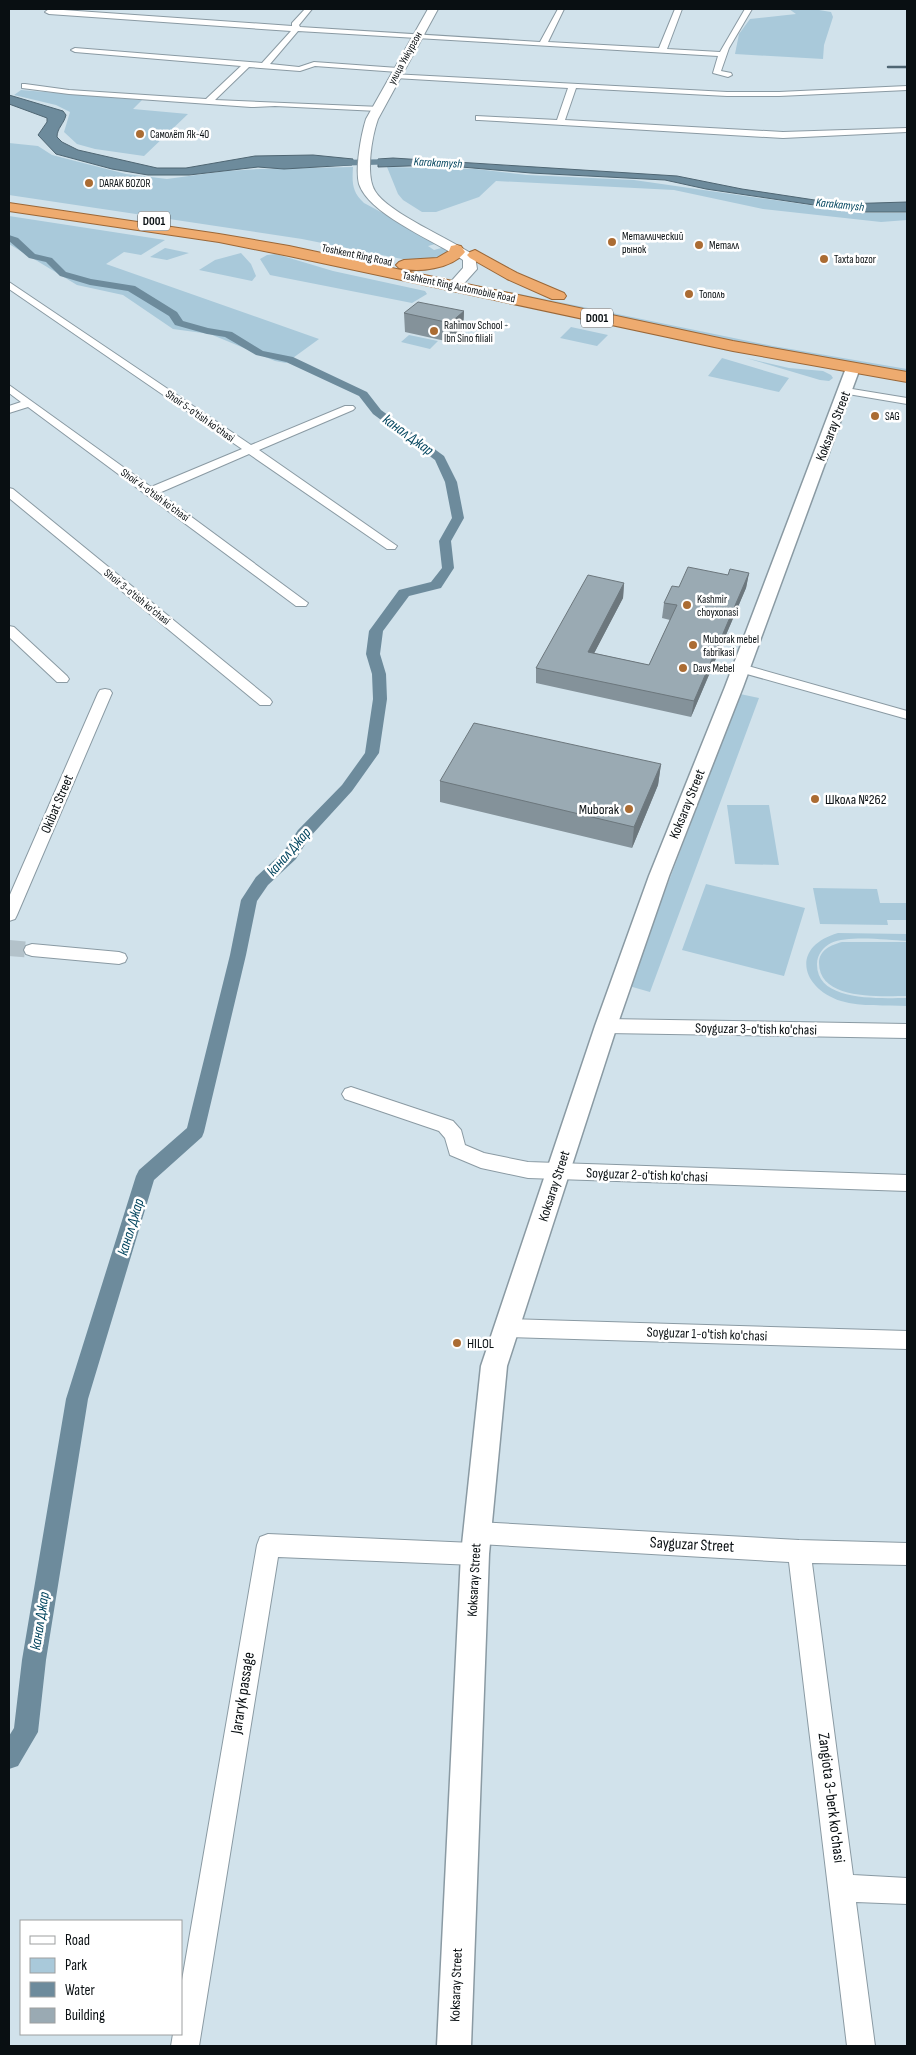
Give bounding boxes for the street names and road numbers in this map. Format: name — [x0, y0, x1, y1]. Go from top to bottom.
street label: улица Ункургон — [385, 29, 425, 87]
road number: D001 — [138, 212, 170, 230]
street label: Toshkent Ring Road — [321, 241, 394, 269]
street label: Tashkent Ring Automobile Road — [401, 269, 517, 305]
road number: D001 — [581, 308, 613, 328]
street label: Shoir 5-o'tish ko'chasi — [163, 387, 237, 445]
street label: Koksaray Street — [812, 389, 854, 463]
street label: Shoir 4-o'tish ko'chasi — [118, 466, 192, 524]
street label: Shoir 3-o'tish ko'chasi — [101, 566, 173, 628]
street label: Koksaray Street — [665, 767, 709, 841]
street label: Okibat Street — [37, 772, 77, 836]
street label: Soyguzar 3-o'tish ko'chasi — [695, 1019, 817, 1039]
street label: Koksaray Street — [535, 1148, 573, 1224]
street label: Soyguzar 2-o'tish ko'chasi — [586, 1164, 708, 1186]
street label: Soyguzar 1-o'tish ko'chasi — [646, 1323, 768, 1345]
street label: Sayguzar Street — [649, 1533, 735, 1557]
street label: Koksaray Street — [464, 1543, 484, 1617]
street label: Jararyk passage — [227, 1651, 259, 1736]
street label: Zangiota 3-berk ko'chasi — [814, 1732, 848, 1864]
street label: Koksaray Street — [446, 1948, 466, 2022]

